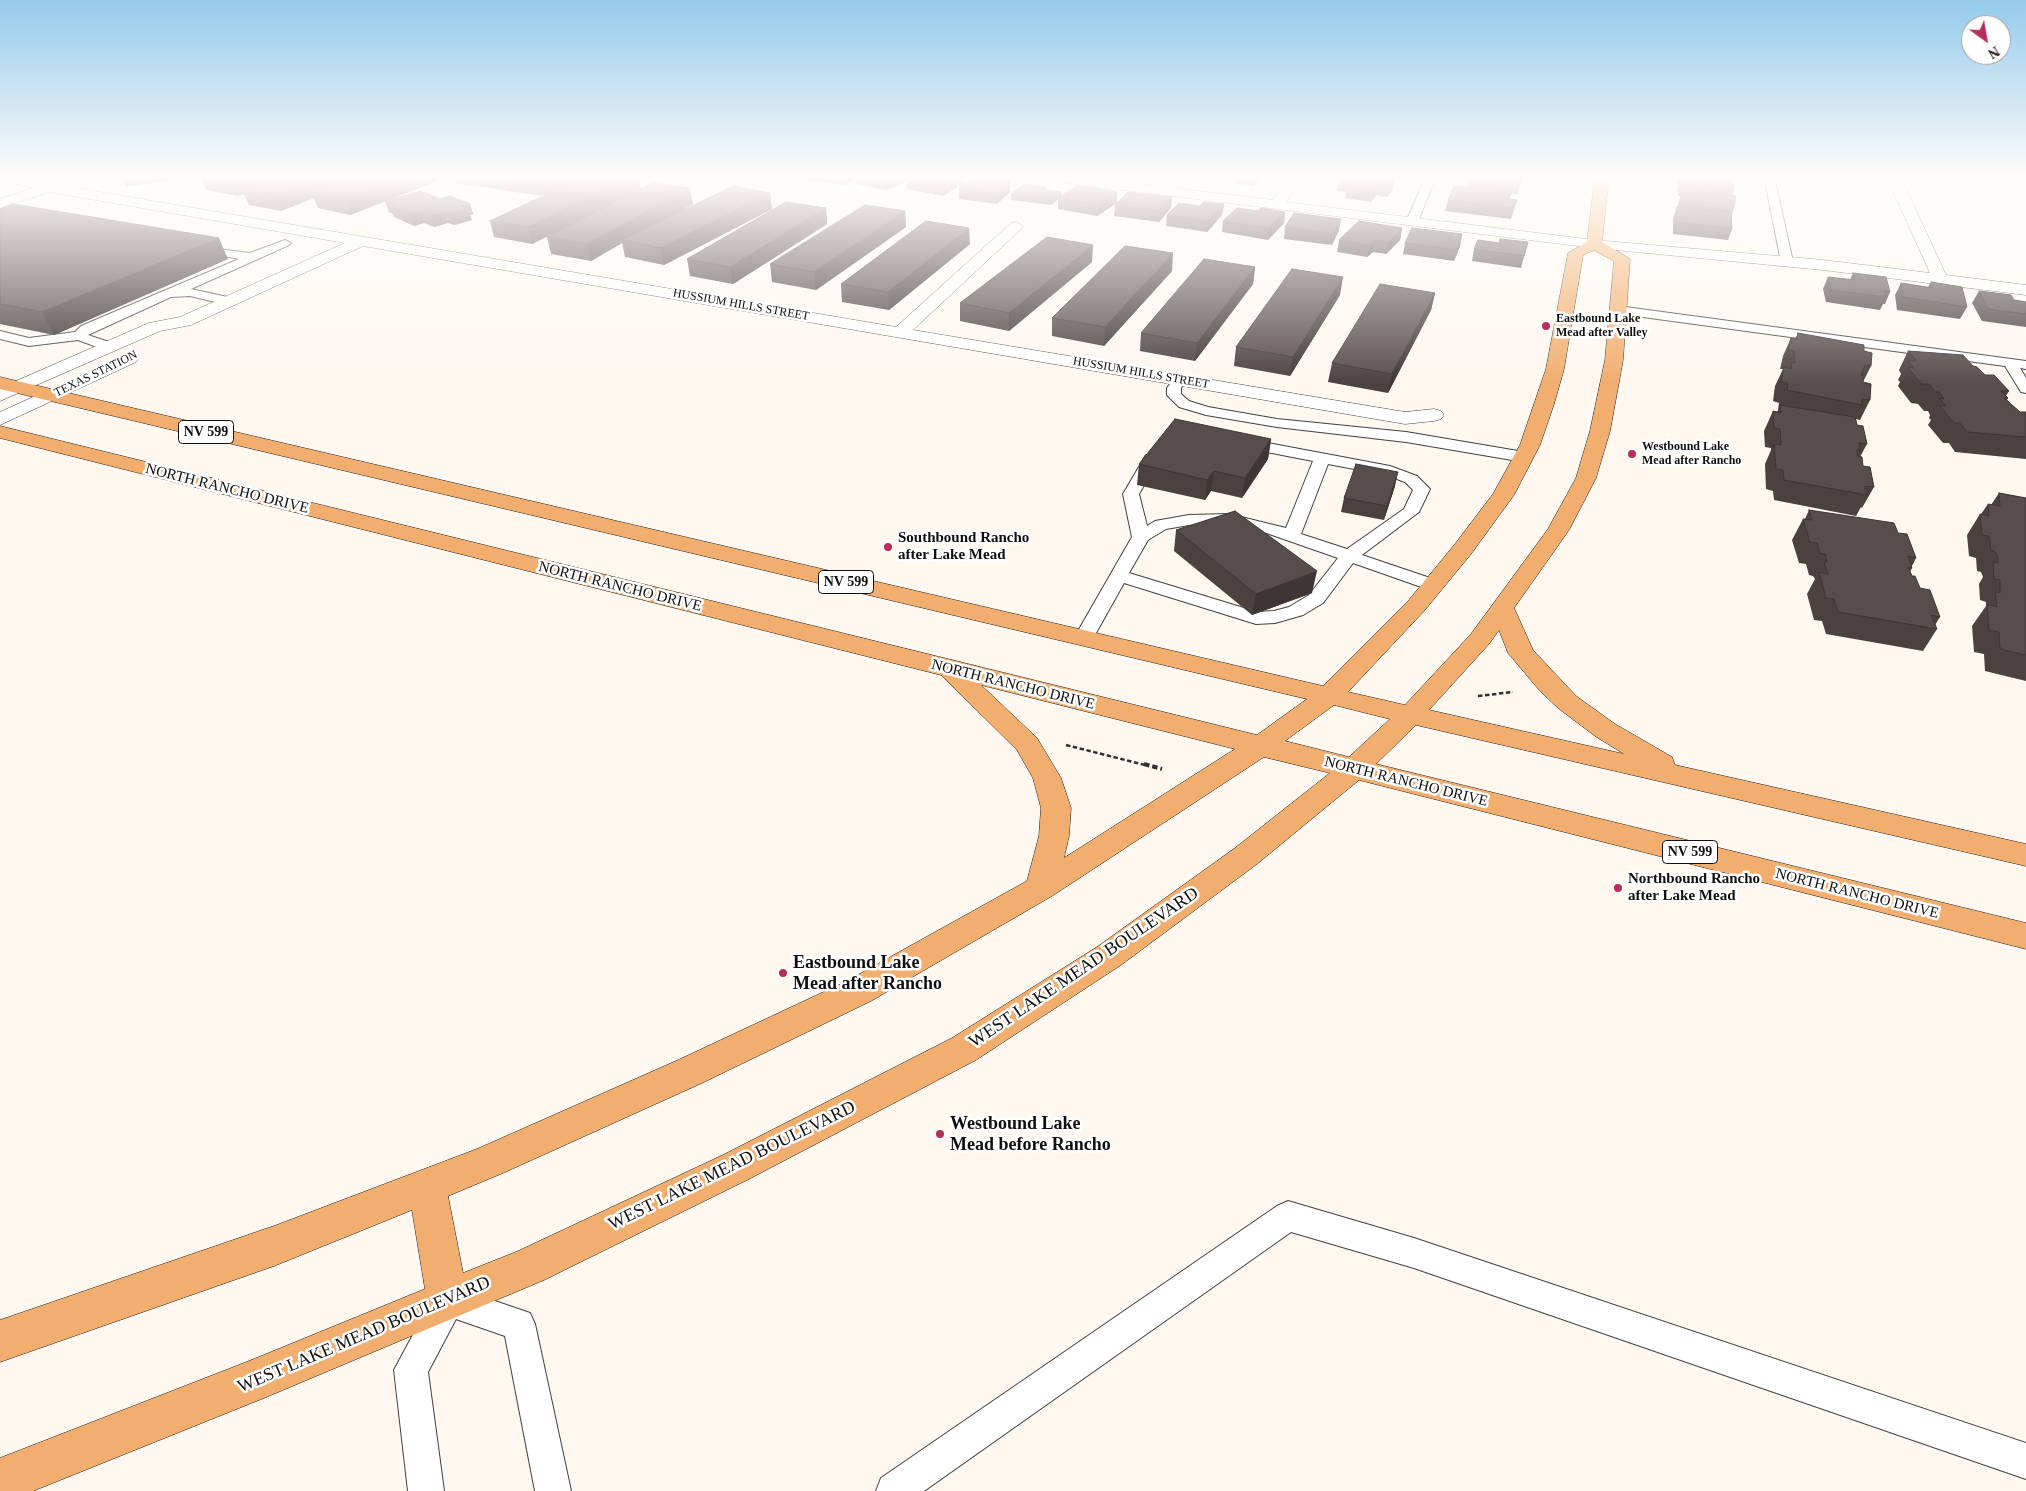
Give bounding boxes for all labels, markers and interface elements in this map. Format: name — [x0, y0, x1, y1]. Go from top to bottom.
north arrow — [1961, 15, 2011, 65]
text: N — [1985, 43, 2002, 61]
street label: HUSSIUM HILLS STREET — [672, 286, 810, 324]
place label: Eastbound Lake Mead after Valley — [1556, 312, 1648, 340]
marker: Eastbound Lake Mead after Valley — [1540, 320, 1552, 332]
street label: TEXAS STATION — [52, 348, 140, 400]
street label: HUSSIUM HILLS STREET — [1072, 354, 1210, 392]
road number: NV 599 — [178, 421, 234, 444]
place label: Westbound Lake Mead after Rancho — [1642, 440, 1741, 468]
marker: Westbound Lake Mead after Rancho — [1626, 448, 1638, 460]
street label: NORTH RANCHO DRIVE — [144, 460, 310, 518]
place label: Southbound Rancho after Lake Mead — [898, 529, 1029, 564]
marker: Southbound Rancho after Lake Mead — [882, 541, 894, 553]
street label: NORTH RANCHO DRIVE — [537, 558, 703, 616]
road number: NV 599 — [818, 570, 874, 594]
street label: NORTH RANCHO DRIVE — [930, 656, 1096, 714]
street label: NORTH RANCHO DRIVE — [1323, 753, 1489, 811]
road number: NV 599 — [1662, 840, 1718, 864]
street label: NORTH RANCHO DRIVE — [1774, 865, 1940, 923]
place label: Northbound Rancho after Lake Mead — [1628, 870, 1760, 905]
marker: Northbound Rancho after Lake Mead — [1612, 882, 1624, 894]
street label: WEST LAKE MEAD BOULEVARD — [965, 883, 1203, 1053]
place label: Eastbound Lake Mead after Rancho — [793, 952, 942, 994]
marker: Eastbound Lake Mead after Rancho — [777, 967, 789, 979]
street label: WEST LAKE MEAD BOULEVARD — [605, 1097, 859, 1235]
place label: Westbound Lake Mead before Rancho — [950, 1113, 1111, 1156]
marker: Westbound Lake Mead before Rancho — [934, 1128, 946, 1140]
street label: WEST LAKE MEAD BOULEVARD — [235, 1272, 493, 1398]

